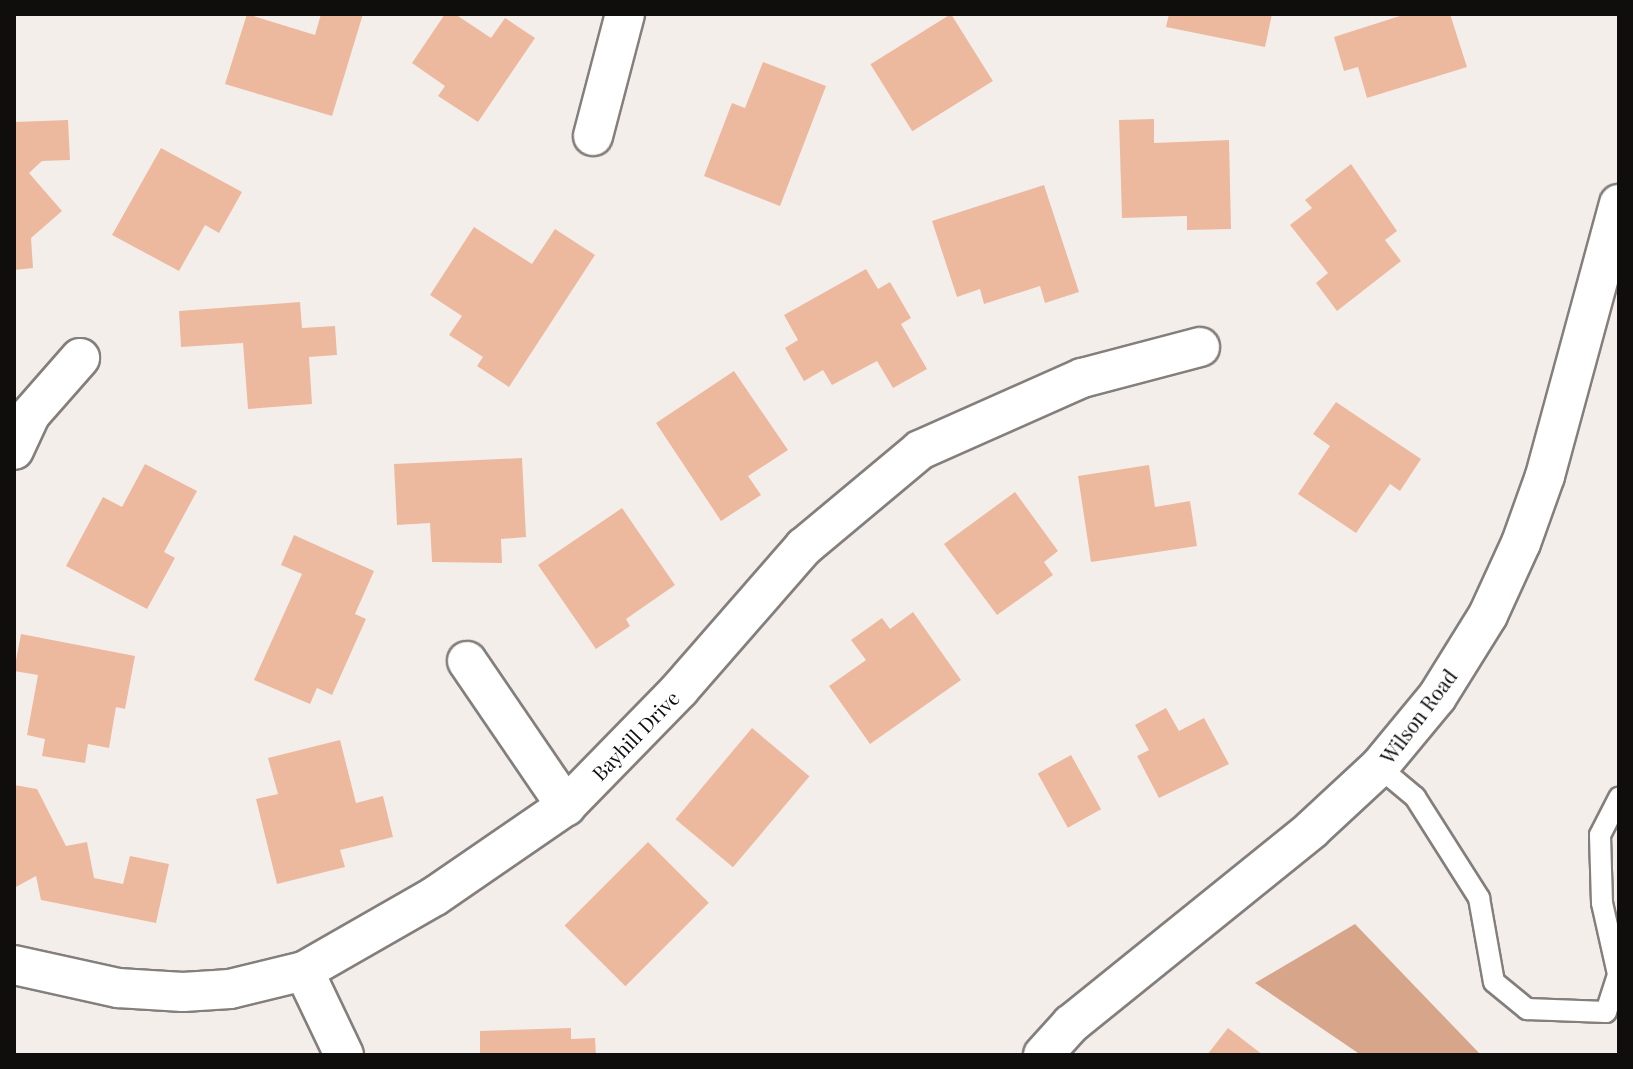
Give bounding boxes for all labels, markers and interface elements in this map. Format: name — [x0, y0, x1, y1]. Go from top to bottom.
street label: Wilson Road — [1375, 664, 1461, 768]
street label: Bayhill Drive — [586, 685, 684, 785]

